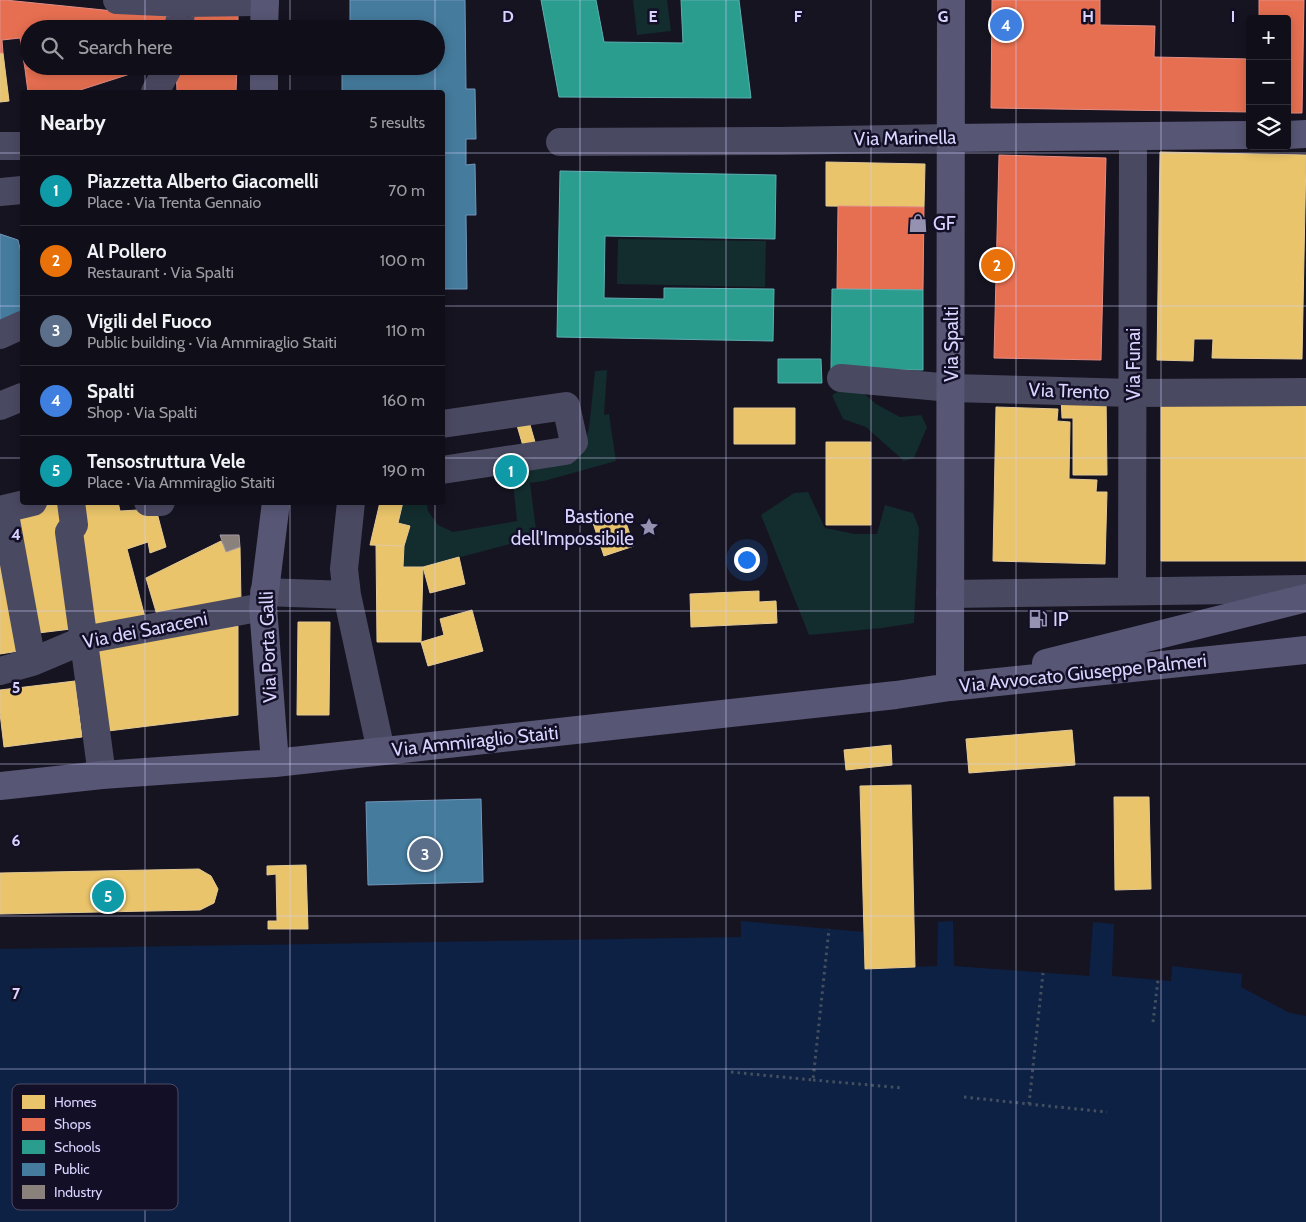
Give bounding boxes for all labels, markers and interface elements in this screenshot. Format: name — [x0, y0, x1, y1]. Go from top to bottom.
pin: 4 — [990, 6, 1022, 44]
text: D — [502, 7, 514, 26]
text: E — [648, 7, 658, 26]
text: F — [794, 7, 803, 26]
text: G — [938, 7, 948, 26]
text: H — [1082, 7, 1094, 26]
text: I — [1231, 7, 1235, 26]
map controls — [1246, 15, 1291, 150]
button: + — [1246, 15, 1291, 60]
search box — [20, 20, 445, 75]
icon: search — [38, 34, 66, 62]
text: Search here — [78, 36, 172, 59]
button: − — [1246, 60, 1291, 105]
button: layers — [1246, 105, 1291, 150]
text: Nearby — [40, 110, 106, 135]
text: 5 results — [369, 113, 425, 132]
street label: Via Marinella — [853, 126, 957, 150]
text: Piazzetta Alberto Giacomelli — [87, 170, 319, 193]
text: 1 — [53, 181, 59, 200]
text: 70 m — [388, 181, 425, 200]
text: Place · Via Trenta Gennaio — [87, 193, 261, 212]
shop icon: GF — [907, 212, 929, 234]
place label: GF — [933, 212, 956, 235]
text: Al Pollero — [87, 240, 167, 263]
pin: 2 — [981, 246, 1013, 284]
text: 2 — [52, 251, 60, 270]
text: 100 m — [380, 251, 425, 270]
text: Restaurant · Via Spalti — [87, 263, 234, 282]
street label: Via Spalti — [940, 306, 963, 382]
text: Vigili del Fuoco — [87, 310, 212, 333]
text: 3 — [52, 321, 60, 340]
text: 110 m — [386, 321, 425, 340]
street label: Via Funai — [1122, 328, 1145, 400]
text: Public building · Via Ammiraglio Staiti — [87, 333, 337, 352]
street label: Via Trento — [1028, 378, 1110, 404]
text: Spalti — [87, 380, 134, 403]
text: 4 — [51, 391, 61, 410]
text: 160 m — [382, 391, 425, 410]
text: Shop · Via Spalti — [87, 403, 197, 422]
text: Tensostruttura Vele — [87, 450, 245, 473]
pin: 1 — [495, 452, 527, 490]
text: 5 — [52, 461, 60, 480]
text: 190 m — [382, 461, 425, 480]
text: Place · Via Ammiraglio Staiti — [87, 473, 275, 492]
place label: Bastione dell'Impossibile — [511, 505, 634, 550]
place icon: Bastione dell'Impossibile — [638, 516, 660, 538]
text: 4 — [11, 525, 21, 544]
your location — [734, 547, 760, 573]
street label: Via Porta Galli — [255, 591, 281, 703]
street label: Via dei Saraceni — [81, 607, 209, 653]
fuel station icon: IP — [1027, 608, 1049, 630]
place label: IP — [1053, 608, 1069, 631]
street label: Via Avvocato Giuseppe Palmeri — [958, 649, 1208, 697]
text: 5 — [12, 678, 20, 697]
street label: Via Ammiraglio Staiti — [391, 721, 559, 761]
text: 6 — [12, 831, 21, 850]
pin: 3 — [409, 835, 441, 873]
pin: 5 — [92, 877, 124, 915]
text: 7 — [12, 984, 21, 1003]
legend — [12, 1084, 178, 1210]
text: Homes — [54, 1093, 97, 1111]
text: Shops — [54, 1115, 91, 1133]
text: Schools — [54, 1138, 101, 1156]
text: Public — [54, 1160, 90, 1178]
text: Industry — [54, 1183, 102, 1201]

